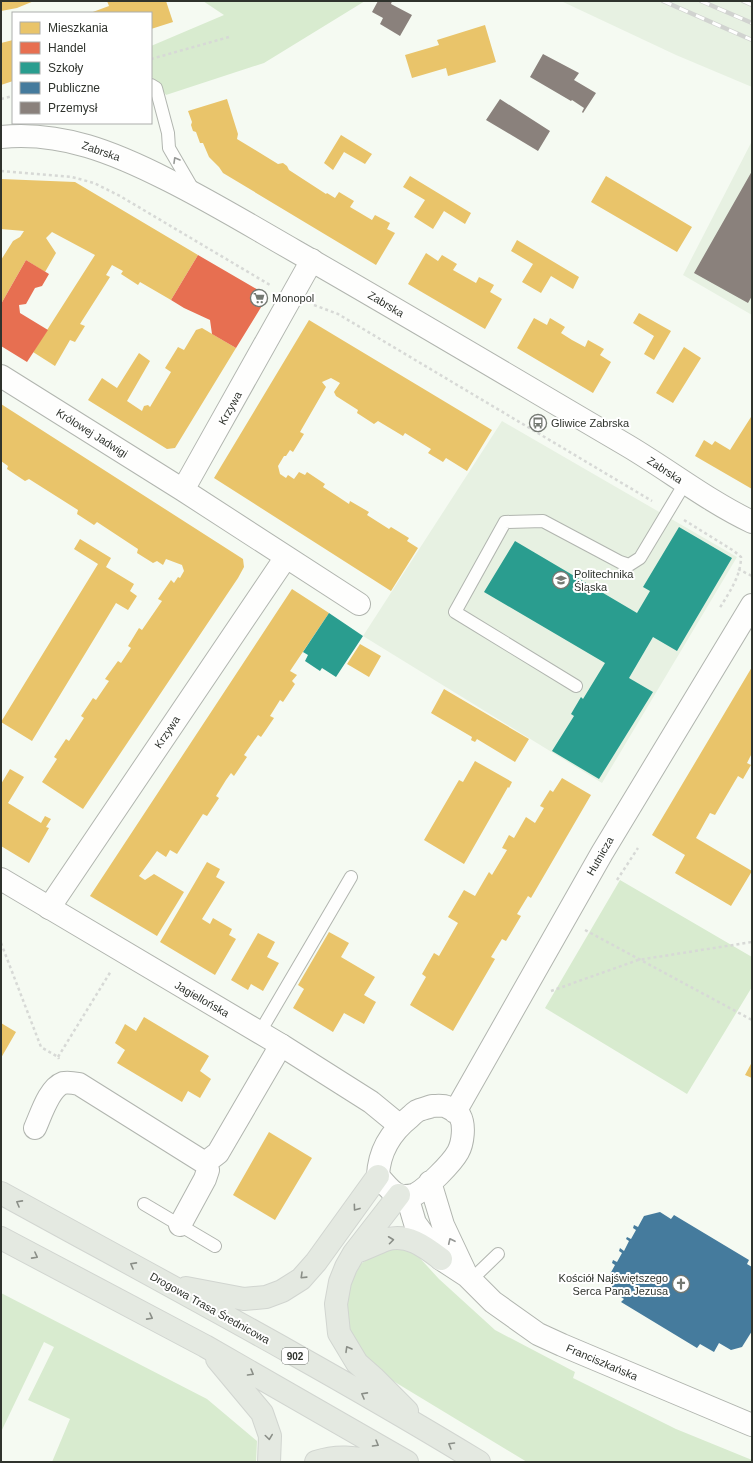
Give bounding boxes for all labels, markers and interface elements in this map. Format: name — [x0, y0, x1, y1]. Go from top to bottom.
legend — [12, 12, 152, 124]
text: Mieszkania — [48, 21, 108, 35]
text: Handel — [48, 41, 86, 55]
text: Szkoły — [48, 61, 83, 75]
text: Publiczne — [48, 81, 100, 95]
text: Przemysł — [48, 101, 98, 115]
street label: Zabrska — [80, 139, 123, 163]
one-way arrow — [173, 157, 181, 164]
supermarket icon: Monopol — [249, 288, 269, 308]
street label: Zabrska — [366, 289, 407, 320]
place label: Monopol — [272, 292, 314, 304]
street label: Krzywa — [216, 389, 244, 427]
street label: Królowej Jadwigi — [54, 406, 130, 460]
bus stop icon: Gliwice Zabrska — [528, 413, 548, 433]
place label: Gliwice Zabrska — [551, 417, 630, 429]
street label: Zabrska — [645, 454, 686, 486]
place label: Politechnika Śląska — [574, 568, 634, 593]
school or university icon: Politechnika Śląska — [551, 570, 571, 590]
street label: Krzywa — [152, 713, 183, 750]
street label: Hutnicza — [584, 834, 616, 878]
street label: Jagiellońska — [173, 979, 232, 1020]
one-way arrow — [16, 1200, 23, 1208]
one-way arrow — [354, 1203, 361, 1210]
one-way arrow — [388, 1236, 394, 1245]
one-way arrow — [448, 1237, 456, 1245]
one-way arrow — [31, 1252, 39, 1259]
one-way arrow — [130, 1262, 137, 1270]
street label: Drogowa Trasa Średnicowa — [148, 1270, 273, 1346]
one-way arrow — [300, 1272, 308, 1279]
place label: Kościół Najświętszego Serca Pana Jezusa — [559, 1272, 669, 1297]
church icon: Kościół Najświętszego Serca Pana Jezusa — [671, 1274, 691, 1294]
one-way arrow — [146, 1313, 154, 1320]
street label: Franciszkańska — [564, 1342, 640, 1383]
one-way arrow — [346, 1346, 353, 1353]
road number: 902 — [282, 1348, 308, 1364]
one-way arrow — [247, 1368, 254, 1375]
one-way arrow — [361, 1392, 368, 1399]
one-way arrow — [264, 1434, 273, 1440]
one-way arrow — [372, 1440, 379, 1447]
one-way arrow — [448, 1442, 455, 1449]

